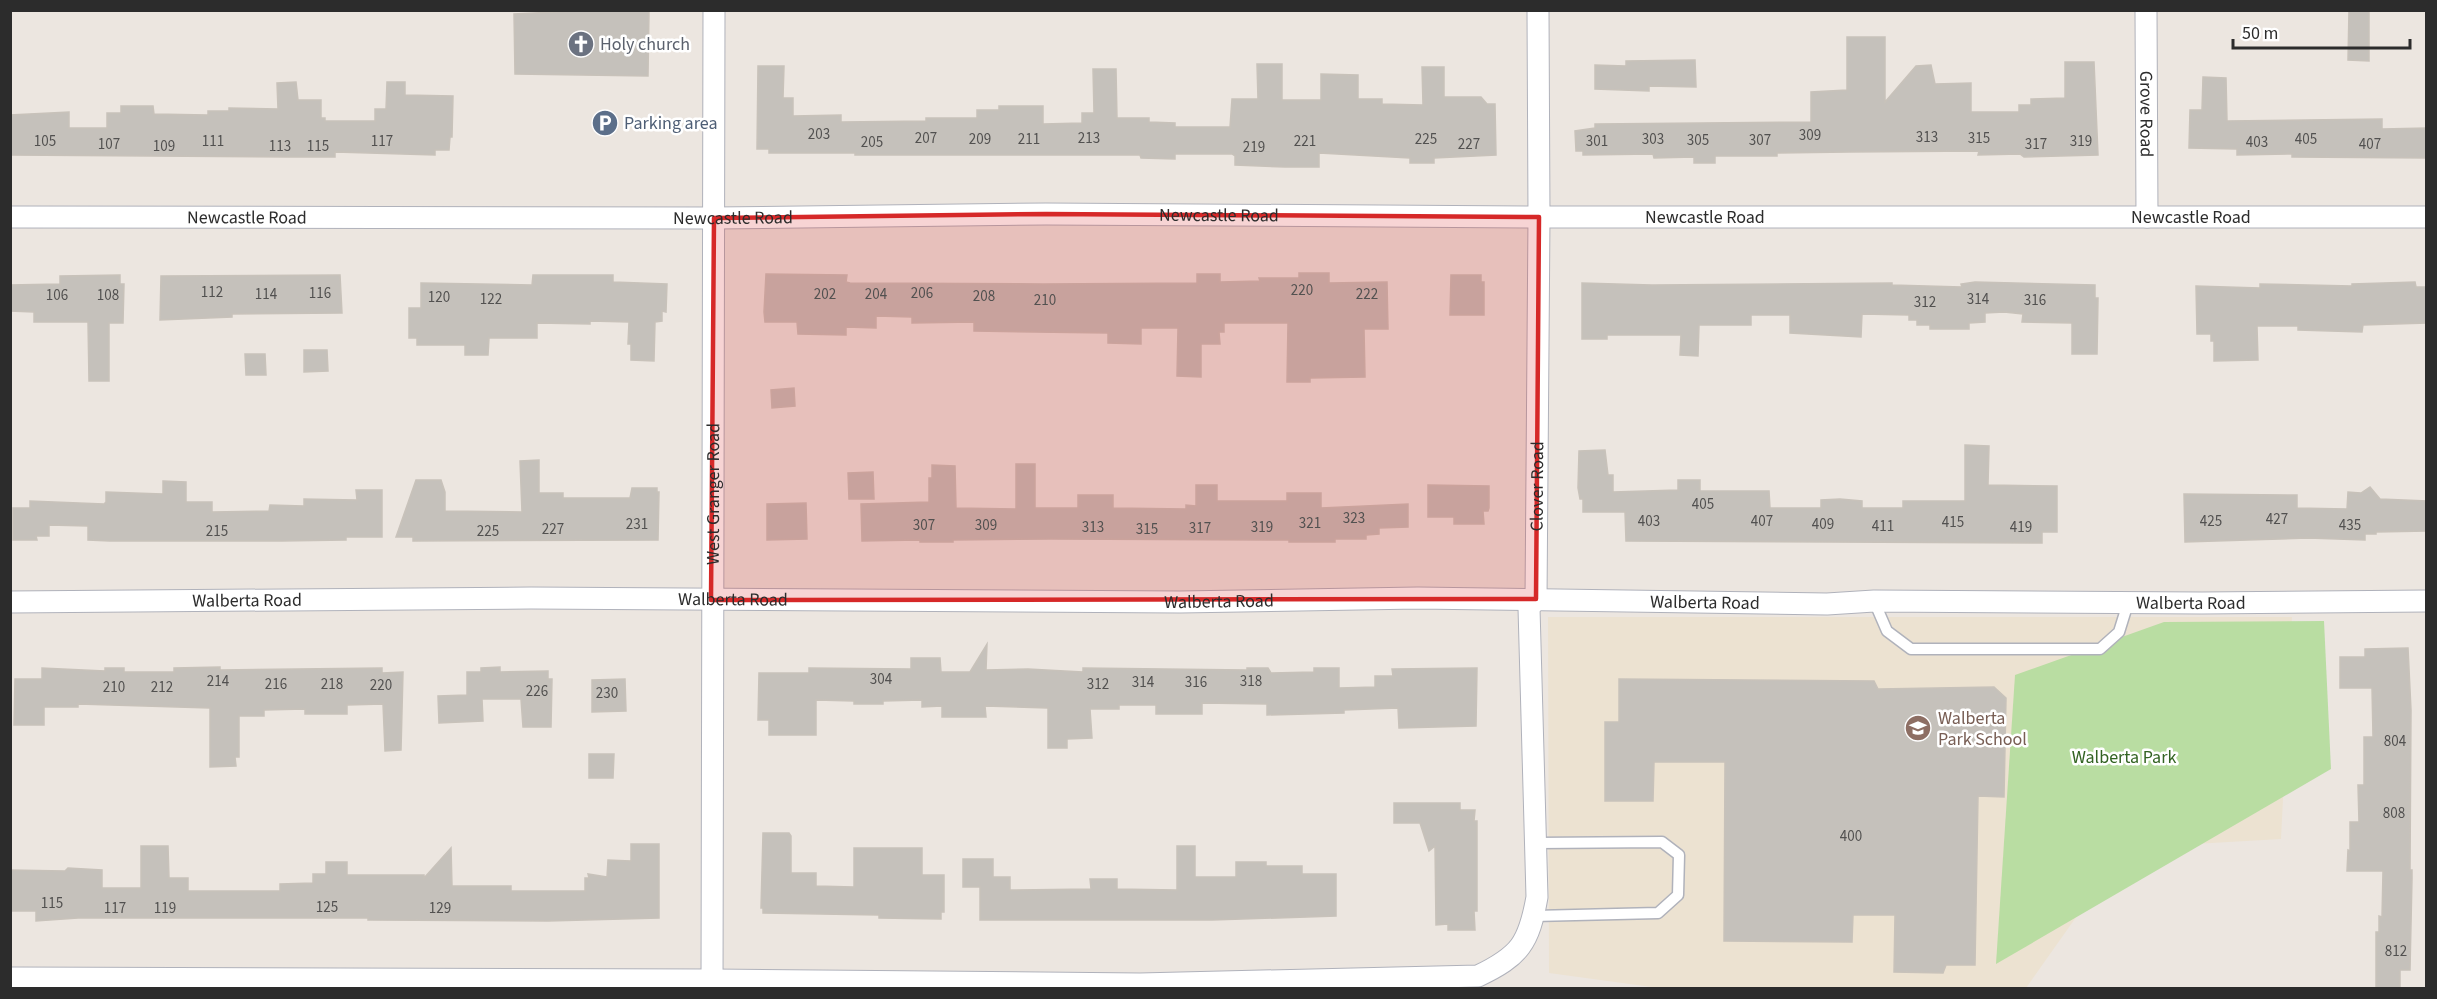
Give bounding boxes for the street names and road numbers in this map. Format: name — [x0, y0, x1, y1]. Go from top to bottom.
street label: Grove Road — [2133, 71, 2159, 157]
street label: Newcastle Road — [1159, 203, 1279, 228]
street label: Newcastle Road — [187, 205, 307, 230]
street label: Newcastle Road — [673, 205, 793, 231]
street label: Newcastle Road — [1645, 205, 1765, 230]
street label: Newcastle Road — [2131, 205, 2251, 230]
street label: West Granger Road — [701, 423, 726, 565]
street label: Clover Road — [1525, 441, 1550, 532]
street label: Walberta Road — [678, 587, 788, 613]
street label: Walberta Road — [192, 588, 302, 614]
street label: Walberta Road — [1164, 588, 1274, 615]
street label: Walberta Road — [1650, 589, 1760, 616]
street label: Walberta Road — [2136, 591, 2246, 616]

